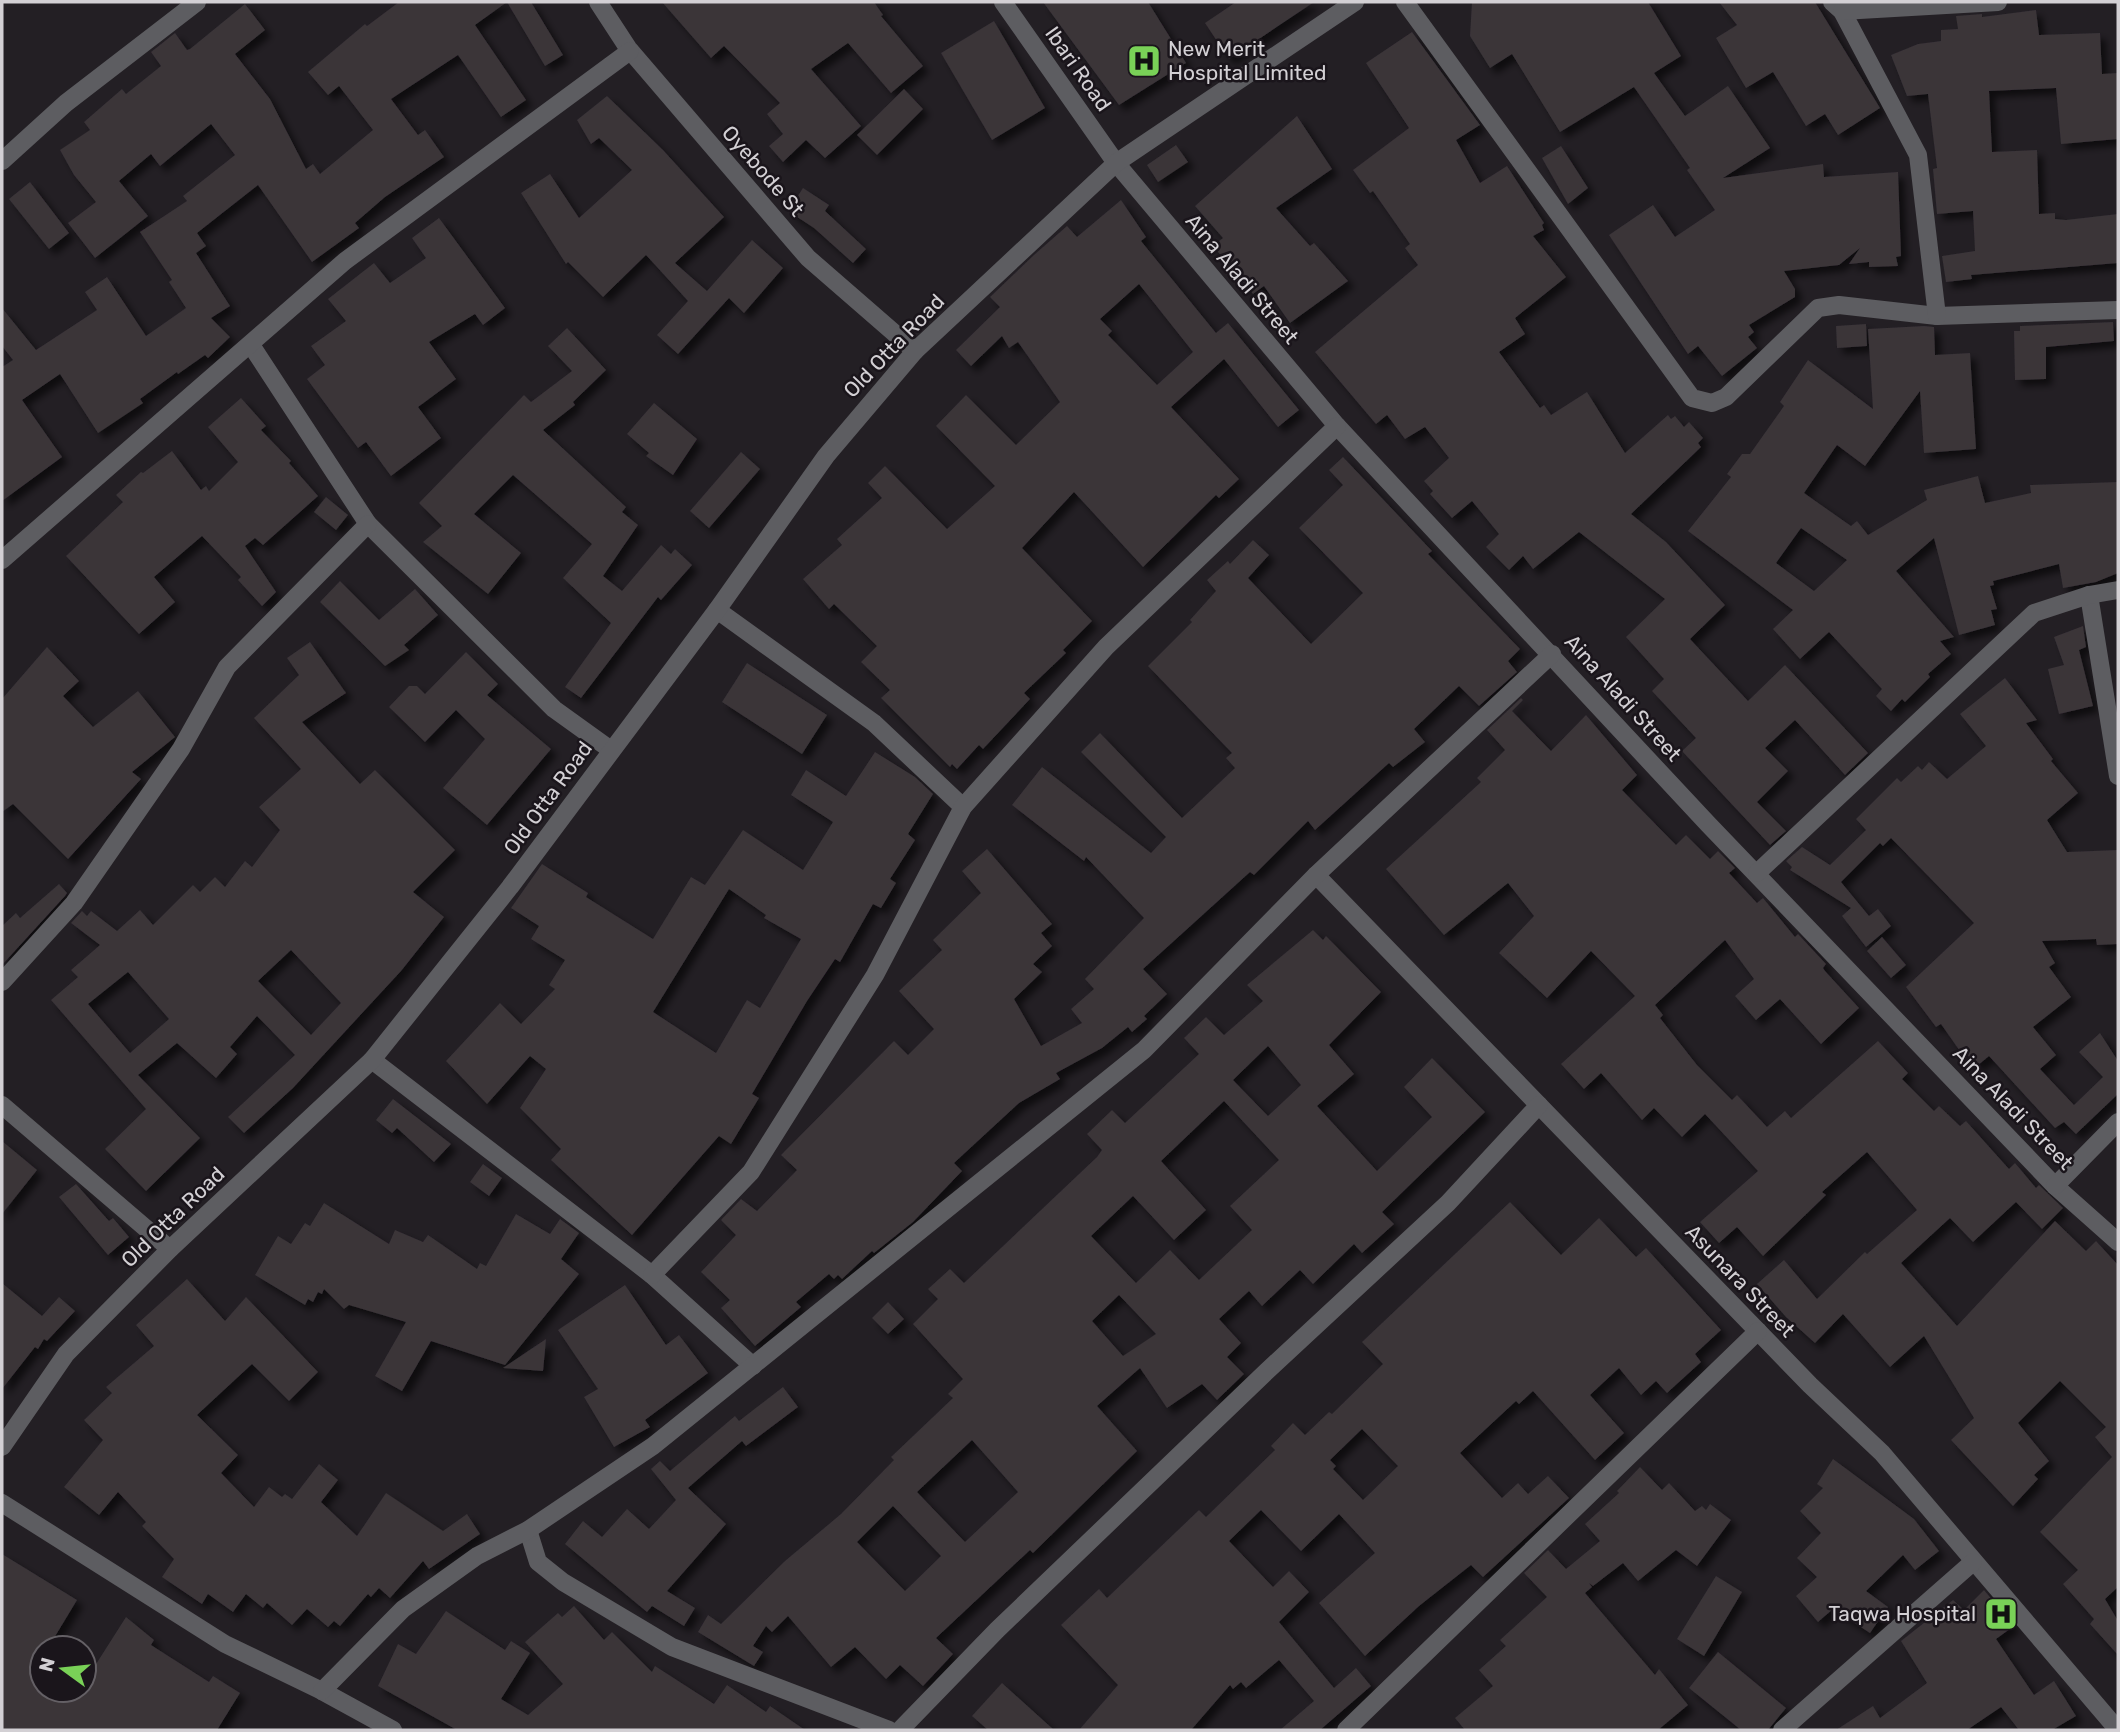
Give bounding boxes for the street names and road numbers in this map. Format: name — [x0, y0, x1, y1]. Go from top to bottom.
street label: Ibari Road — [1040, 21, 1117, 116]
street label: Oyebode St — [717, 120, 810, 221]
street label: Aina Aladi Street — [1181, 208, 1304, 349]
street label: Old Otta Road — [838, 289, 949, 403]
street label: Aina Aladi Street — [1560, 629, 1687, 766]
street label: Old Otta Road — [498, 736, 597, 859]
street label: Aina Aladi Street — [1948, 1041, 2079, 1175]
street label: Old Otta Road — [116, 1161, 230, 1272]
street label: Asunara Street — [1680, 1219, 1800, 1342]

